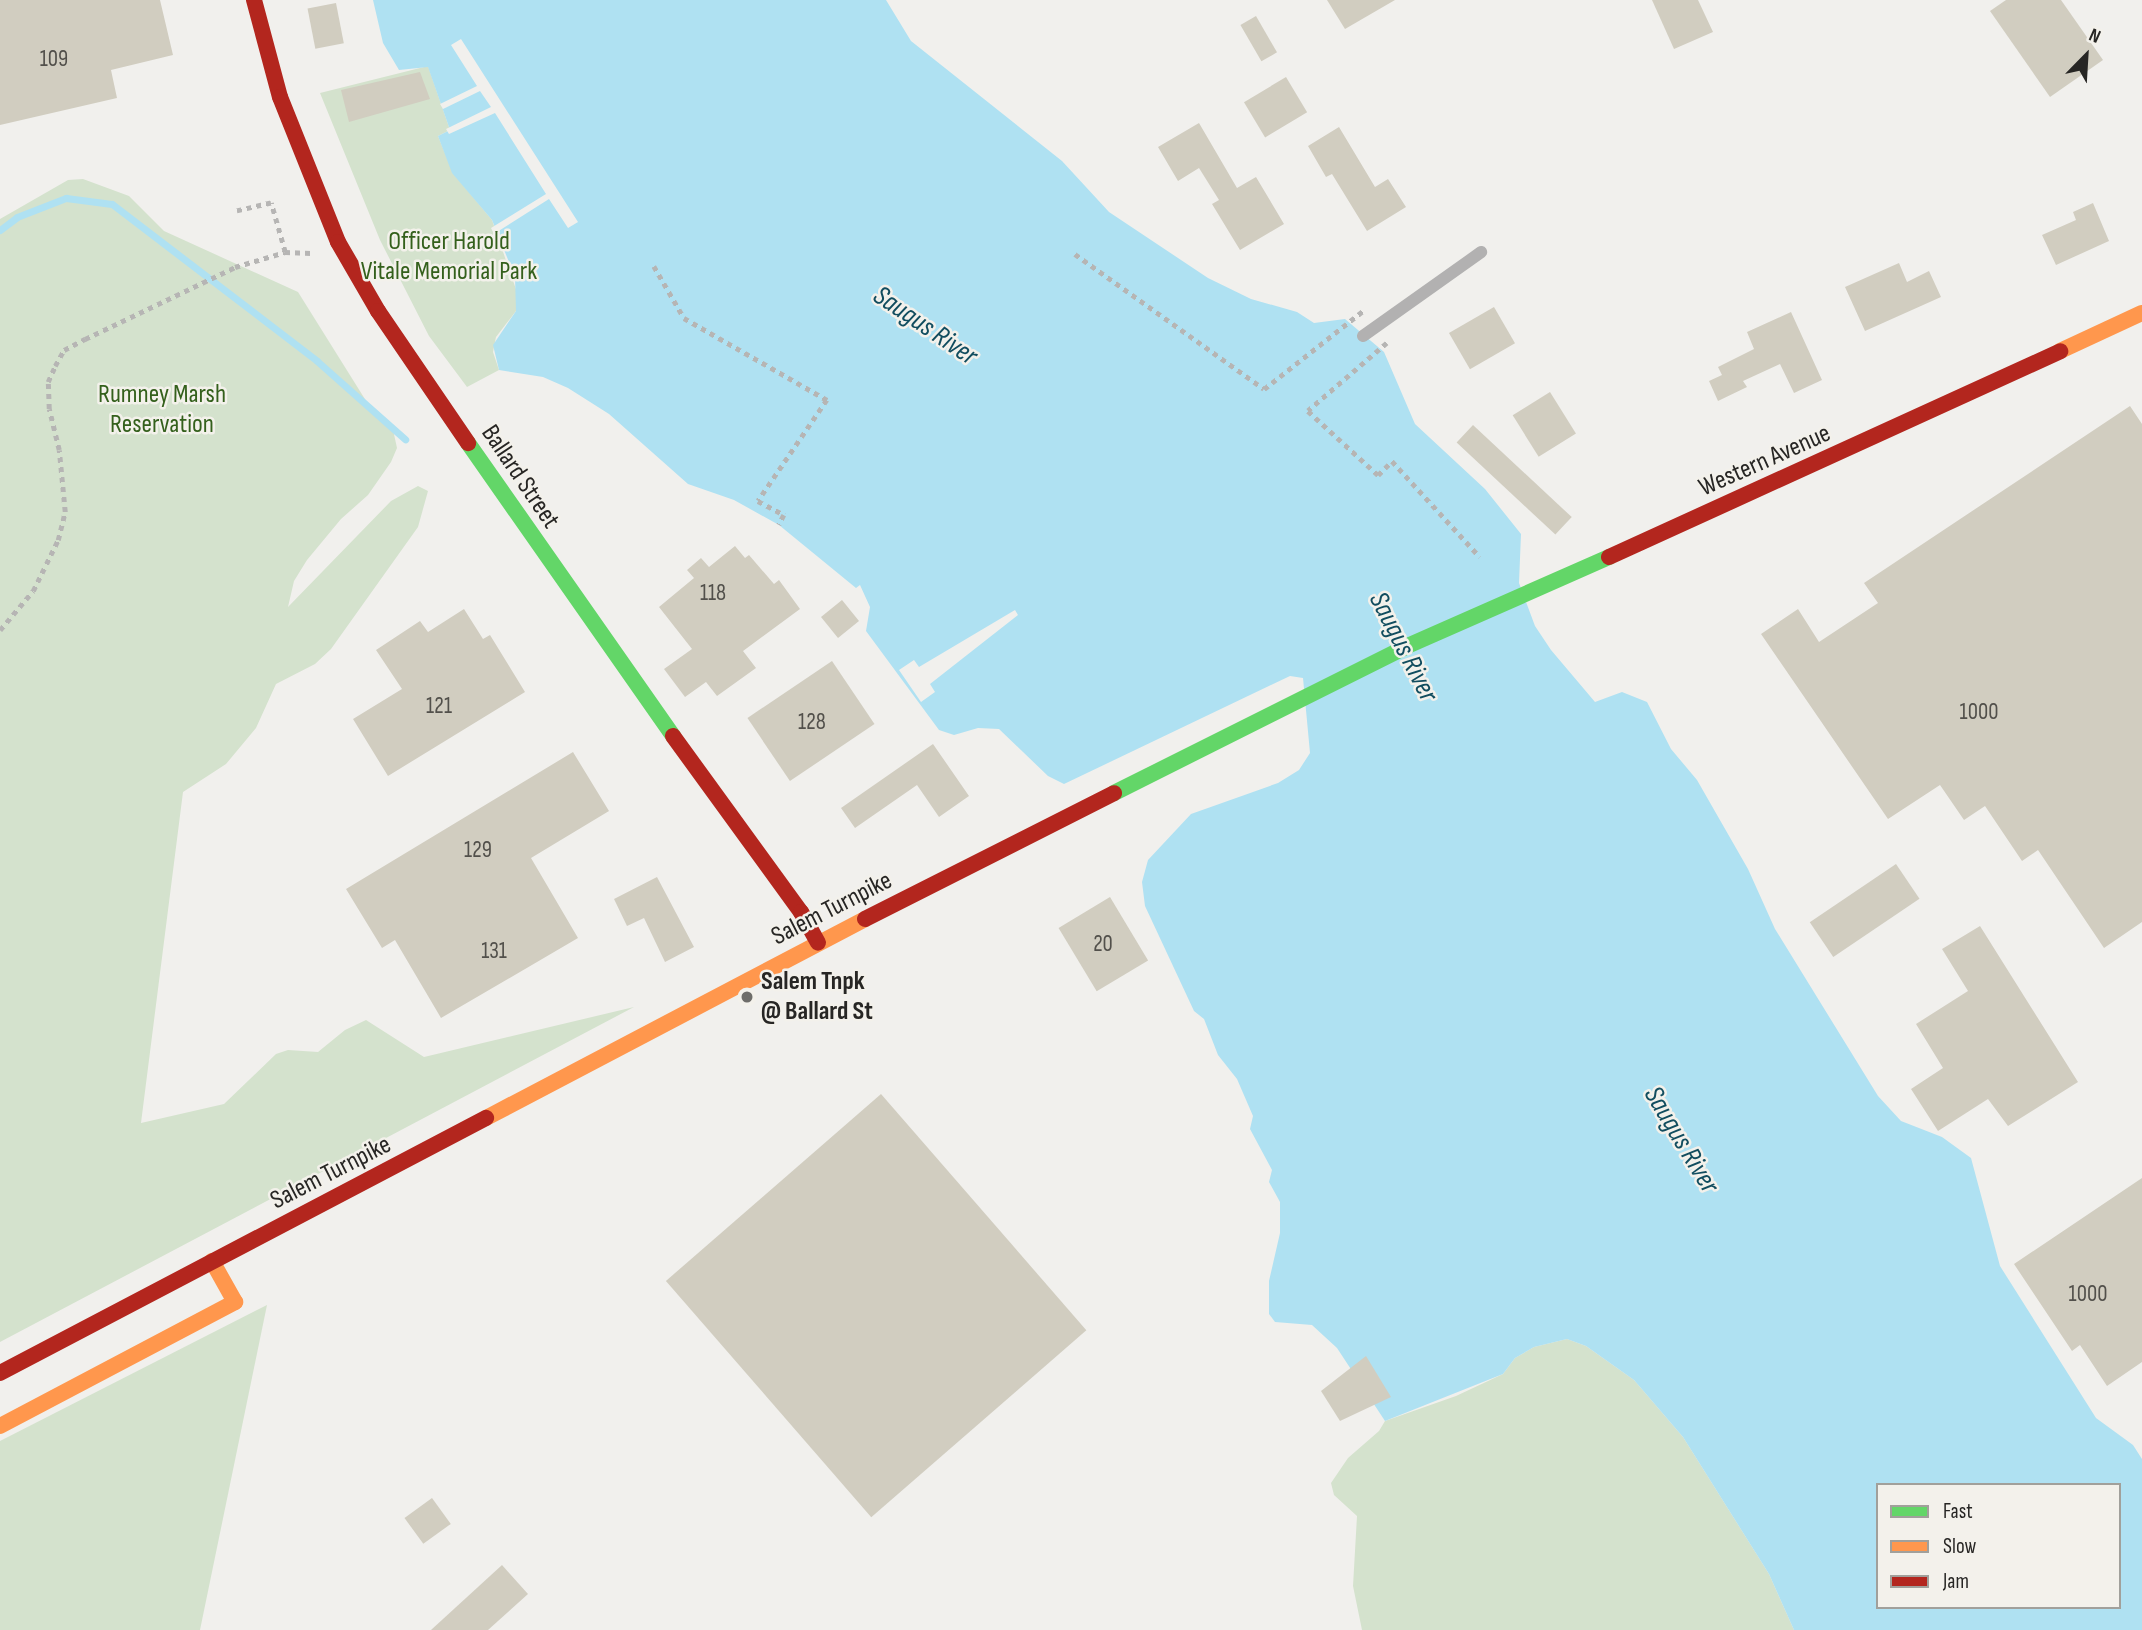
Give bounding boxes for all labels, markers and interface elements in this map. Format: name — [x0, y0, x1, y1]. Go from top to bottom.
north arrow — [2051, 21, 2121, 91]
text: N — [2085, 24, 2104, 49]
house number: 109 — [40, 45, 68, 73]
park label: Officer Harold Vitale Memorial Park — [361, 226, 537, 288]
water label: Saugus River — [867, 279, 983, 373]
park label: Rumney Marsh Reservation — [98, 379, 226, 440]
street label: Western Avenue — [1694, 418, 1836, 504]
street label: Ballard Street — [474, 419, 566, 535]
house number: 118 — [700, 579, 726, 607]
water label: Saugus River — [1361, 587, 1445, 707]
house number: 121 — [426, 692, 452, 720]
house number: 1000 — [1960, 698, 1998, 726]
house number: 128 — [798, 708, 826, 736]
house number: 129 — [464, 836, 492, 864]
street label: Salem Turnpike — [767, 865, 897, 953]
house number: 20 — [1093, 930, 1113, 958]
house number: 131 — [481, 937, 507, 965]
place label: Salem Tnpk @ Ballard St — [761, 966, 873, 1028]
marker: Salem Tnpk @ Ballard St — [739, 989, 755, 1005]
water label: Saugus River — [1636, 1081, 1726, 1199]
street label: Salem Turnpike — [266, 1129, 396, 1217]
house number: 1000 — [2069, 1280, 2107, 1308]
legend — [1876, 1483, 2121, 1609]
text: Fast — [1943, 1499, 1973, 1524]
text: Slow — [1943, 1534, 1976, 1559]
text: Jam — [1943, 1569, 1969, 1594]

